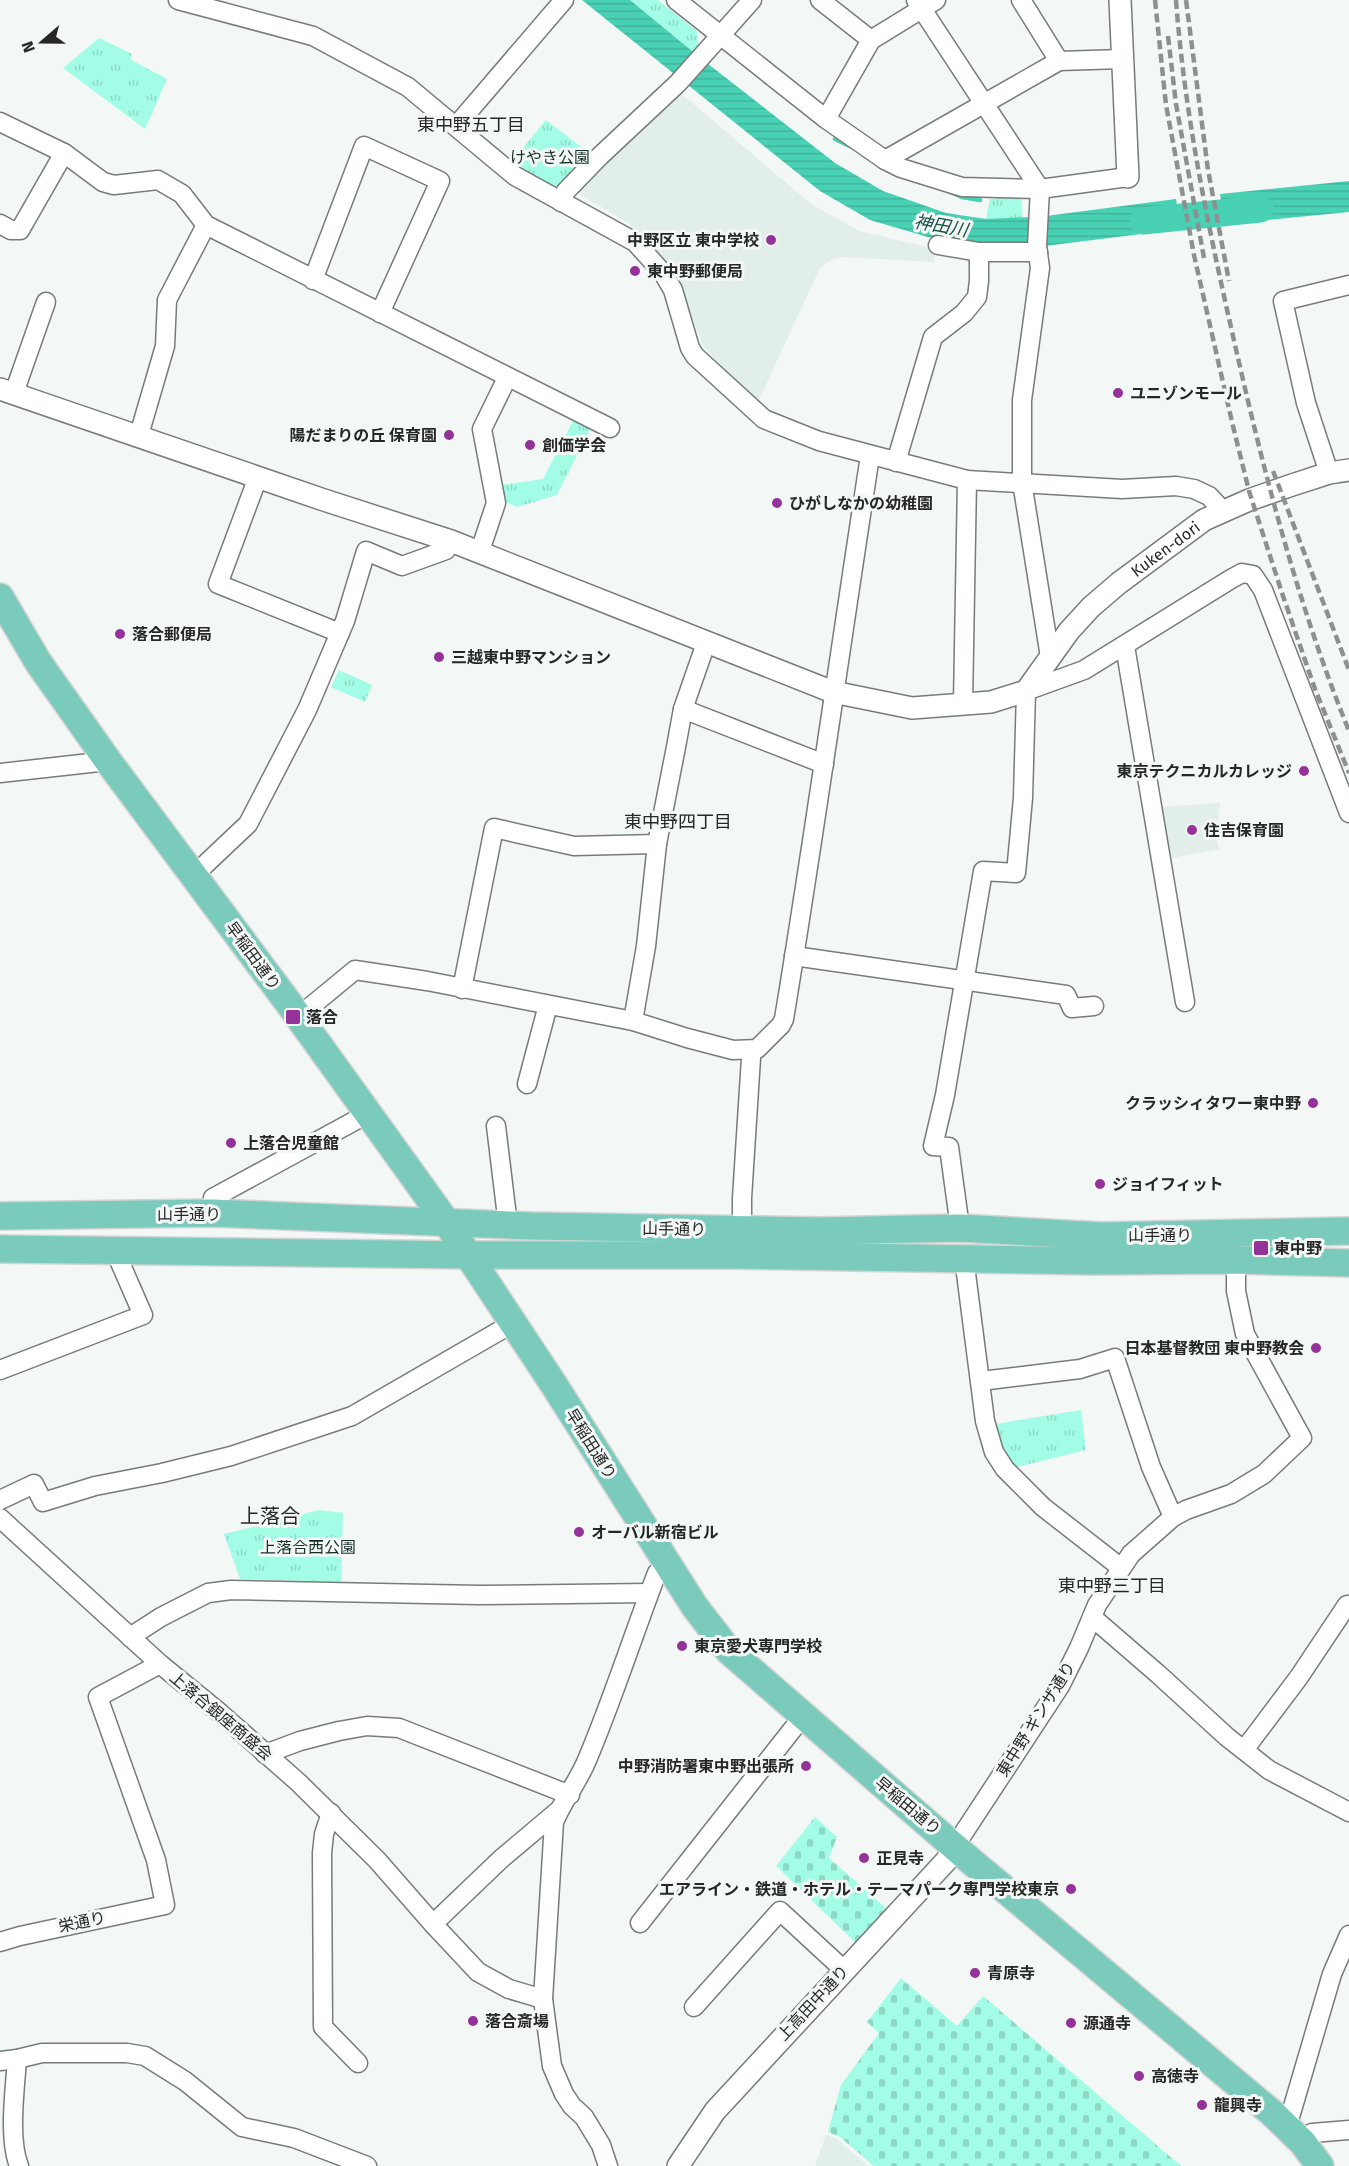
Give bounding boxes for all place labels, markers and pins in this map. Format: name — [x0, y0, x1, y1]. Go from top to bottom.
place label: 中野区立 東中学校 — [627, 231, 759, 250]
marker: 中野区立 東中学校 — [764, 233, 778, 247]
place label: 東中野郵便局 — [647, 262, 743, 281]
marker: 東中野郵便局 — [628, 264, 642, 278]
place label: ユニゾンモール — [1130, 384, 1242, 403]
marker: ユニゾンモール — [1111, 386, 1125, 400]
place label: 陽だまりの丘 保育園 — [290, 426, 437, 445]
marker: 陽だまりの丘 保育園 — [442, 428, 456, 442]
place label: 創価学会 — [542, 436, 606, 455]
marker: 創価学会 — [523, 438, 537, 452]
place label: ひがしなかの幼稚園 — [789, 494, 933, 513]
marker: ひがしなかの幼稚園 — [770, 496, 784, 510]
place label: 落合郵便局 — [132, 625, 212, 644]
marker: 落合郵便局 — [113, 627, 127, 641]
place label: 三越東中野マンション — [451, 648, 611, 667]
marker: 三越東中野マンション — [432, 650, 446, 664]
place label: 東京テクニカルカレッジ — [1116, 762, 1292, 781]
marker: 東京テクニカルカレッジ — [1297, 764, 1311, 778]
place label: 住吉保育園 — [1203, 821, 1284, 840]
marker: 住吉保育園 — [1185, 823, 1199, 837]
marker: 落合 — [284, 1008, 302, 1026]
place label: 落合 — [306, 1008, 338, 1027]
place label: クラッシィタワー東中野 — [1125, 1094, 1301, 1113]
marker: クラッシィタワー東中野 — [1306, 1096, 1320, 1110]
place label: 上落合児童館 — [243, 1134, 339, 1153]
marker: 上落合児童館 — [224, 1136, 238, 1150]
place label: ジョイフィット — [1112, 1175, 1224, 1194]
marker: ジョイフィット — [1093, 1177, 1107, 1191]
marker: 東中野 — [1252, 1239, 1270, 1257]
place label: 東中野 — [1274, 1239, 1322, 1258]
place label: 日本基督教団 東中野教会 — [1124, 1339, 1304, 1358]
marker: 日本基督教団 東中野教会 — [1309, 1341, 1323, 1355]
place label: オーバル新宿ビル — [591, 1523, 719, 1542]
marker: オーバル新宿ビル — [572, 1525, 586, 1539]
place label: 東京愛犬専門学校 — [694, 1637, 822, 1656]
marker: 東京愛犬専門学校 — [675, 1639, 689, 1653]
place label: 中野消防署東中野出張所 — [618, 1757, 794, 1776]
marker: 中野消防署東中野出張所 — [799, 1759, 813, 1773]
place label: 正見寺 — [876, 1849, 924, 1868]
marker: 正見寺 — [857, 1851, 871, 1865]
place label: エアライン・鉄道・ホテル・テーマパーク専門学校東京 — [659, 1880, 1059, 1899]
marker: エアライン・鉄道・ホテル・テーマパーク専門学校東京 — [1064, 1882, 1078, 1896]
place label: 青原寺 — [987, 1964, 1035, 1983]
marker: 青原寺 — [968, 1966, 982, 1980]
place label: 落合斎場 — [485, 2012, 549, 2031]
marker: 落合斎場 — [466, 2014, 480, 2028]
place label: 源通寺 — [1083, 2014, 1131, 2033]
marker: 源通寺 — [1064, 2016, 1078, 2030]
place label: 高徳寺 — [1151, 2067, 1199, 2086]
marker: 高徳寺 — [1132, 2069, 1146, 2083]
place label: 龍興寺 — [1214, 2096, 1262, 2115]
marker: 龍興寺 — [1195, 2098, 1209, 2112]

